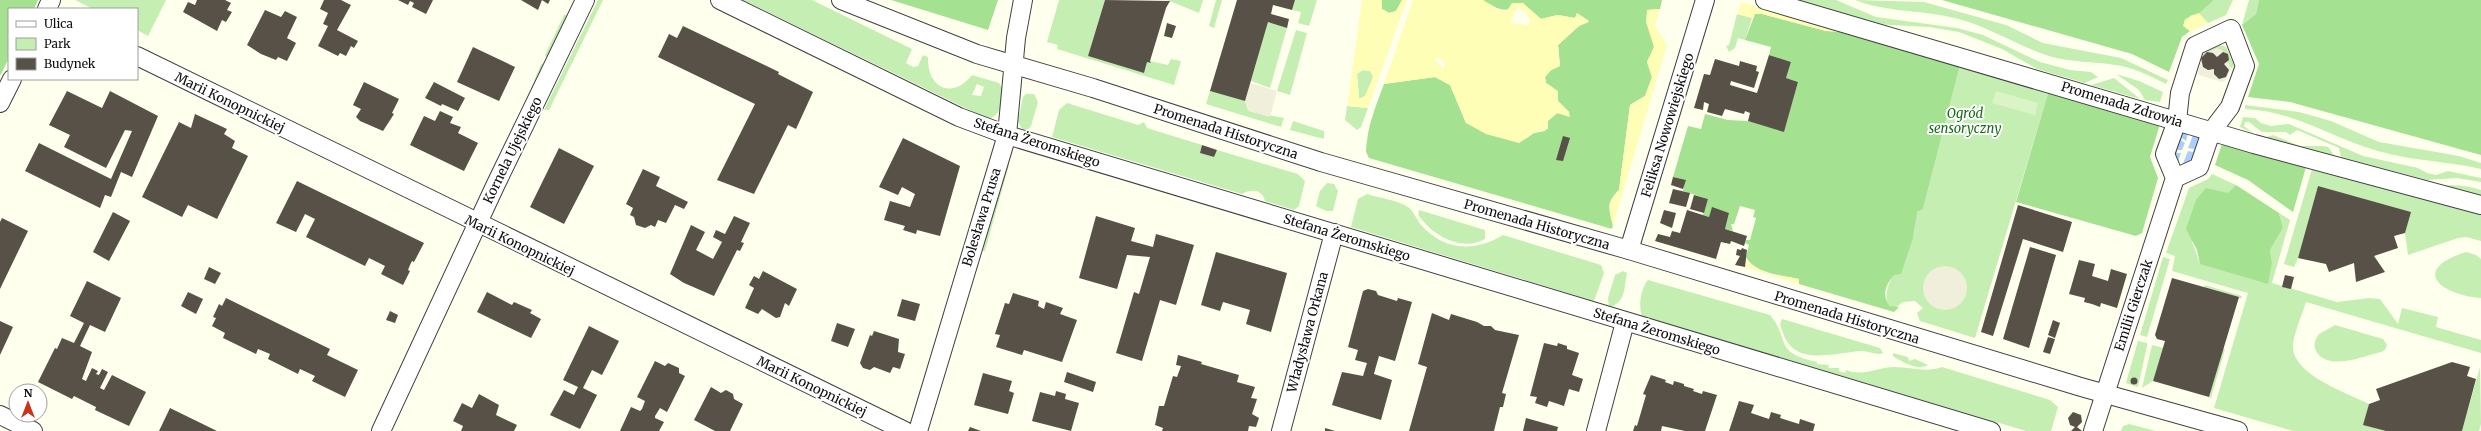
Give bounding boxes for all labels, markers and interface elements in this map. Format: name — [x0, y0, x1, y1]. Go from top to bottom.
legend — [8, 8, 138, 80]
text: Ulica — [44, 16, 73, 31]
text: Park — [44, 36, 71, 51]
street label: Feliksa Nowowiejskiego — [1637, 51, 1698, 199]
text: Budynek — [44, 56, 96, 71]
street label: Marii Konopnickiej — [172, 68, 288, 137]
street label: Promenada Zdrowia — [2059, 78, 2185, 131]
street label: Kornela Ujejskiego — [479, 94, 546, 206]
street label: Promenada Historyczna — [1151, 100, 1300, 163]
park label: Ogród sensoryczny — [1929, 105, 2001, 137]
street label: Stefana Żeromskiego — [972, 114, 1103, 171]
street label: Bolesława Prusa — [958, 166, 1005, 269]
street label: Promenada Historyczna — [1462, 196, 1612, 253]
street label: Stefana Żeromskiego — [1281, 210, 1413, 265]
street label: Marii Konopnickiej — [462, 211, 578, 280]
street label: Emilii Gierczak — [2111, 256, 2157, 353]
street label: Władysława Orkana — [1283, 270, 1332, 395]
street label: Promenada Historyczna — [1772, 287, 1921, 348]
street label: Stefana Żeromskiego — [1591, 304, 1723, 359]
street label: Marii Konopnickiej — [754, 352, 870, 421]
north arrow — [8, 383, 48, 423]
text: N — [24, 386, 33, 400]

